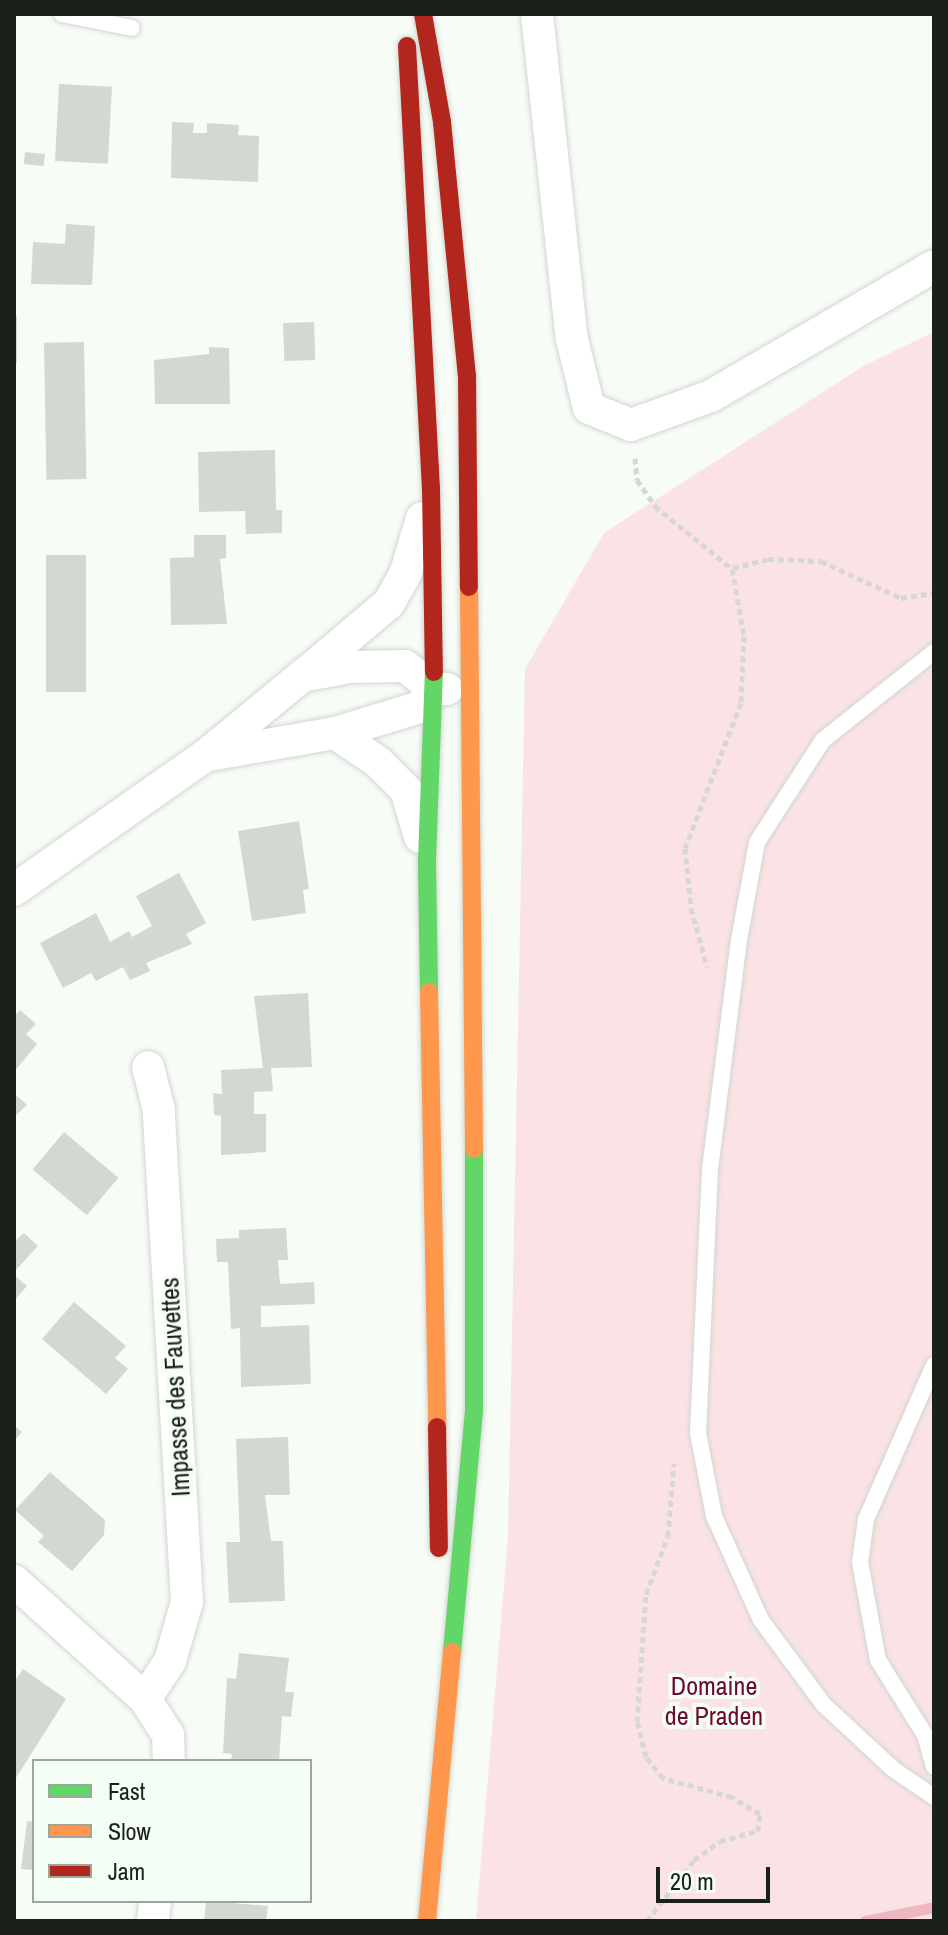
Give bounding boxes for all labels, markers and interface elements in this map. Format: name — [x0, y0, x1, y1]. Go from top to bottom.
street label: Impasse des Fauvettes — [154, 1277, 196, 1497]
park label: Domaine de Praden — [665, 1670, 763, 1732]
legend — [32, 1759, 312, 1903]
text: Fast — [108, 1775, 145, 1807]
text: Slow — [108, 1815, 151, 1847]
scale bar — [660, 1851, 774, 1901]
text: Jam — [108, 1855, 145, 1887]
text: 20 m — [670, 1865, 714, 1897]

